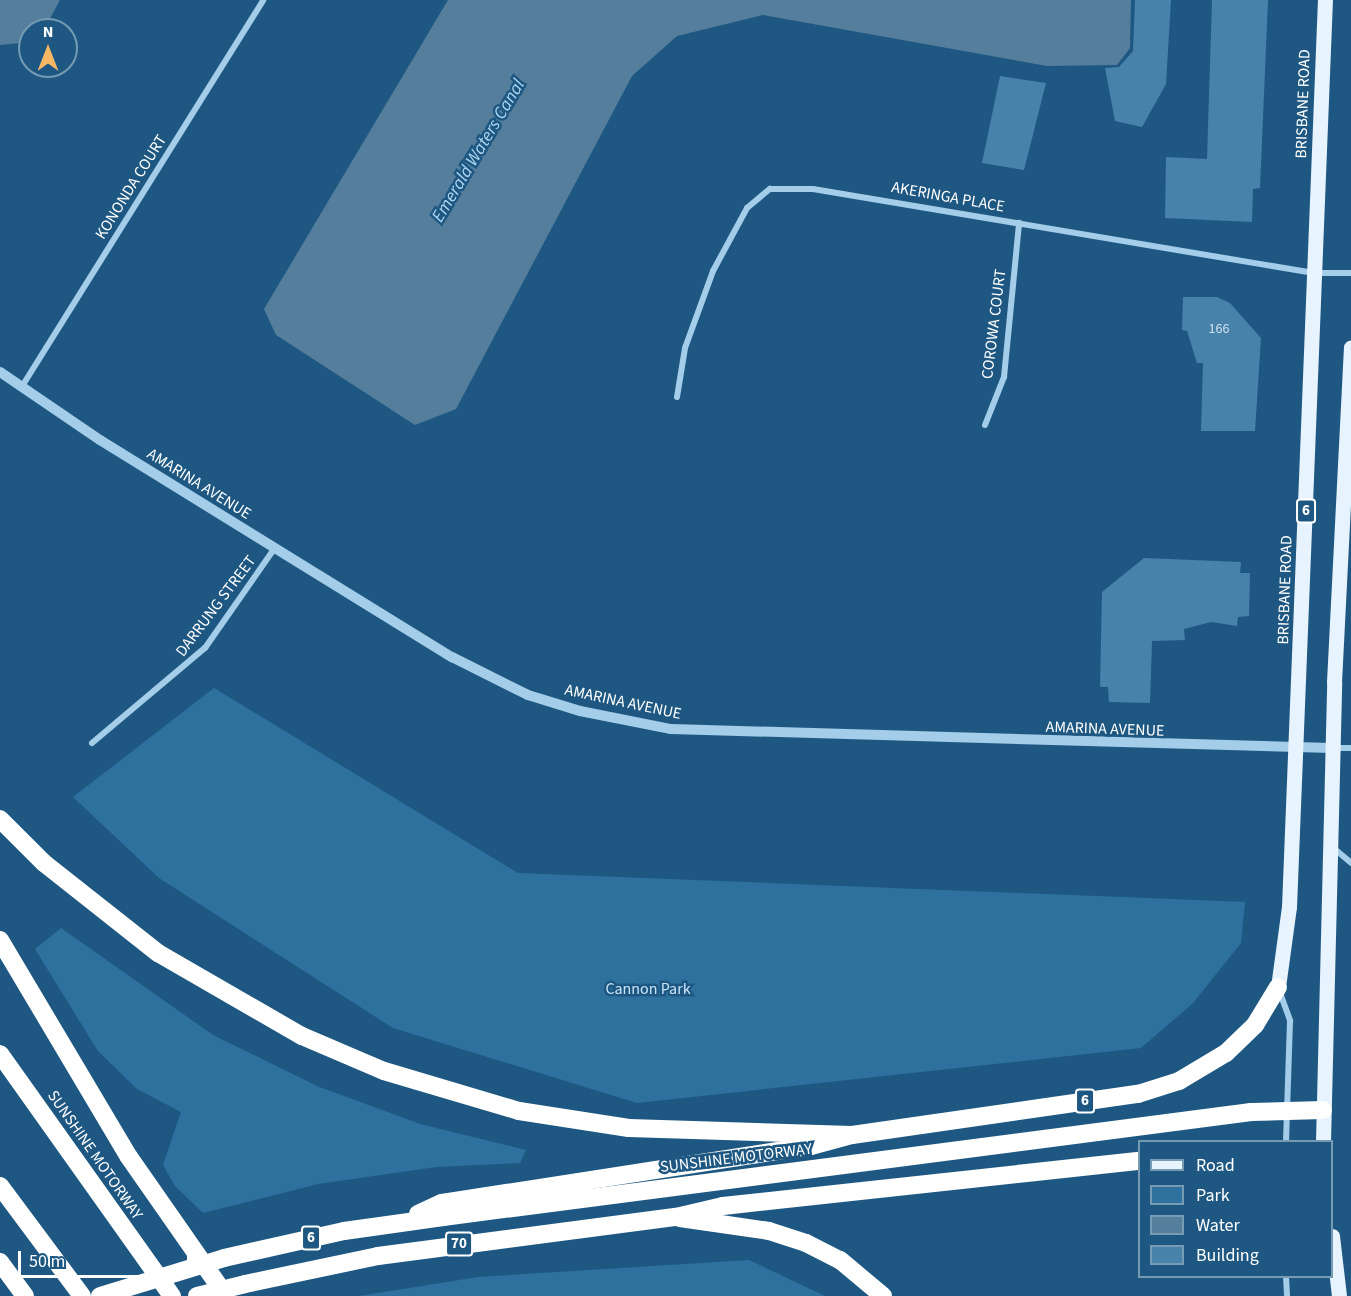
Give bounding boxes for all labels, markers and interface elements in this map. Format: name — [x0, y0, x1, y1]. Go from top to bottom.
north arrow — [18, 18, 78, 78]
text: N — [43, 21, 53, 43]
street label: BRISBANE ROAD — [1291, 49, 1315, 159]
water label: Emerald Waters Canal — [428, 76, 530, 226]
street label: KONONDA COURT — [91, 131, 171, 243]
street label: AKERINGA PLACE — [890, 178, 1006, 216]
street label: COROWA COURT — [978, 268, 1010, 380]
house number: 166 — [1209, 321, 1229, 337]
street label: AMARINA AVENUE — [144, 444, 254, 524]
road number: 6 — [1296, 499, 1316, 523]
street label: BRISBANE ROAD — [1273, 535, 1297, 645]
street label: DARRUNG STREET — [172, 552, 260, 660]
street label: AMARINA AVENUE — [563, 680, 683, 724]
street label: AMARINA AVENUE — [1045, 717, 1165, 741]
park label: Cannon Park — [605, 979, 691, 999]
street label: SUNSHINE MOTORWAY — [43, 1087, 147, 1223]
road number: 6 — [1074, 1089, 1096, 1113]
street label: SUNSHINE MOTORWAY — [659, 1139, 813, 1177]
legend — [1138, 1140, 1333, 1278]
text: Road — [1196, 1153, 1235, 1178]
text: Park — [1196, 1183, 1230, 1208]
text: Water — [1196, 1213, 1240, 1238]
road number: 6 — [300, 1226, 322, 1250]
road number: 70 — [444, 1232, 474, 1256]
scale bar — [21, 1239, 194, 1277]
text: Building — [1196, 1243, 1259, 1268]
text: 50 m — [29, 1249, 65, 1274]

